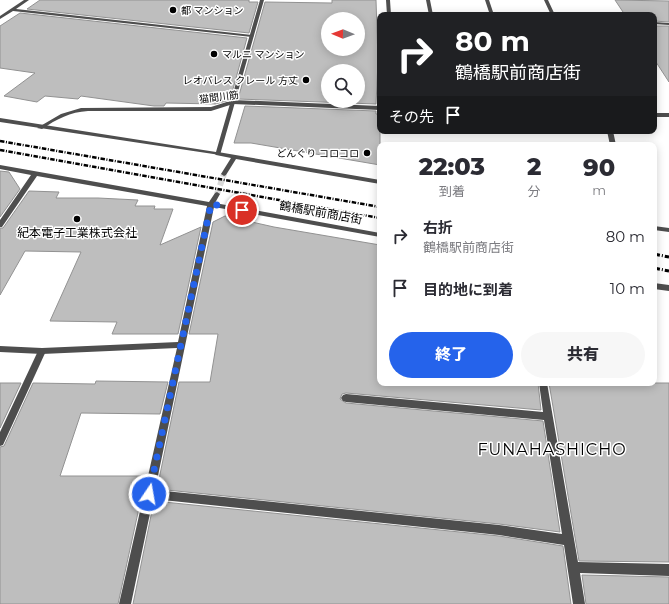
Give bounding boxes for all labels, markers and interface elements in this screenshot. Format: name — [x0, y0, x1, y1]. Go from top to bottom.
place label: 都 マンション — [181, 4, 244, 17]
marker: 都 マンション — [168, 5, 178, 15]
north arrow — [321, 12, 365, 56]
map controls — [321, 12, 365, 108]
text: 80 m — [455, 24, 530, 58]
icon: right — [389, 28, 441, 80]
place label: マルニ マンション — [222, 48, 305, 61]
marker: マルニ マンション — [209, 49, 219, 59]
text: 鶴橋駅前商店街 — [455, 62, 581, 84]
button: search — [321, 64, 365, 108]
place label: レオパレス クレール 方丈 — [183, 74, 298, 87]
marker: レオパレス クレール 方丈 — [301, 75, 311, 85]
street label: 猫間川筋 — [198, 88, 240, 106]
icon: arrive — [442, 104, 464, 126]
text: その先 — [389, 107, 434, 126]
place label: どんぐり コロコロ — [276, 147, 359, 160]
marker: どんぐり コロコロ — [362, 148, 372, 158]
text: 22:03 — [419, 152, 485, 181]
text: 2 — [527, 152, 541, 181]
text: 90 — [583, 153, 615, 182]
text: m — [592, 182, 606, 198]
text: 到着 — [439, 183, 465, 199]
text: 分 — [528, 183, 541, 199]
pin — [225, 193, 259, 227]
street label: 鶴橋駅前商店街 — [278, 197, 364, 227]
icon: arrive — [231, 199, 253, 221]
marker: 紀本電子工業株式会社 — [72, 214, 82, 224]
text: 右折 — [423, 218, 453, 237]
place label: 紀本電子工業株式会社 — [17, 225, 137, 240]
icon: right — [389, 225, 411, 247]
text: 80 m — [606, 227, 645, 246]
text: 鶴橋駅前商店街 — [423, 239, 514, 255]
icon: arrive — [389, 277, 411, 299]
text: 10 m — [610, 279, 645, 298]
text: 目的地に到着 — [423, 280, 513, 299]
button: 終了 — [389, 332, 513, 378]
button: 共有 — [521, 332, 645, 378]
district label: FUNAHASHICHO — [477, 440, 627, 459]
position arrow — [128, 473, 170, 515]

